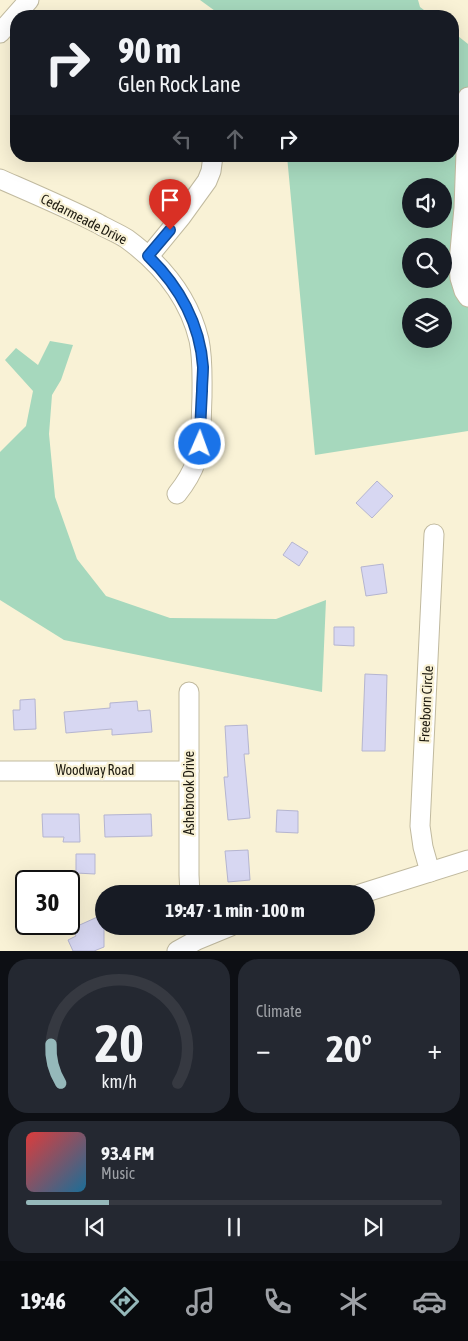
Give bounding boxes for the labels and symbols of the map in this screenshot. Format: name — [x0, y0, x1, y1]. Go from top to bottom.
pin — [149, 179, 191, 230]
street label: Cedarmeade Drive — [38, 190, 130, 248]
position arrow — [173, 417, 225, 469]
street label: Freeborn Circle — [416, 665, 436, 743]
street label: Ashebrook Drive — [181, 751, 197, 835]
street label: Woodway Road — [56, 762, 134, 778]
speed limit sign: 30 — [15, 870, 80, 935]

